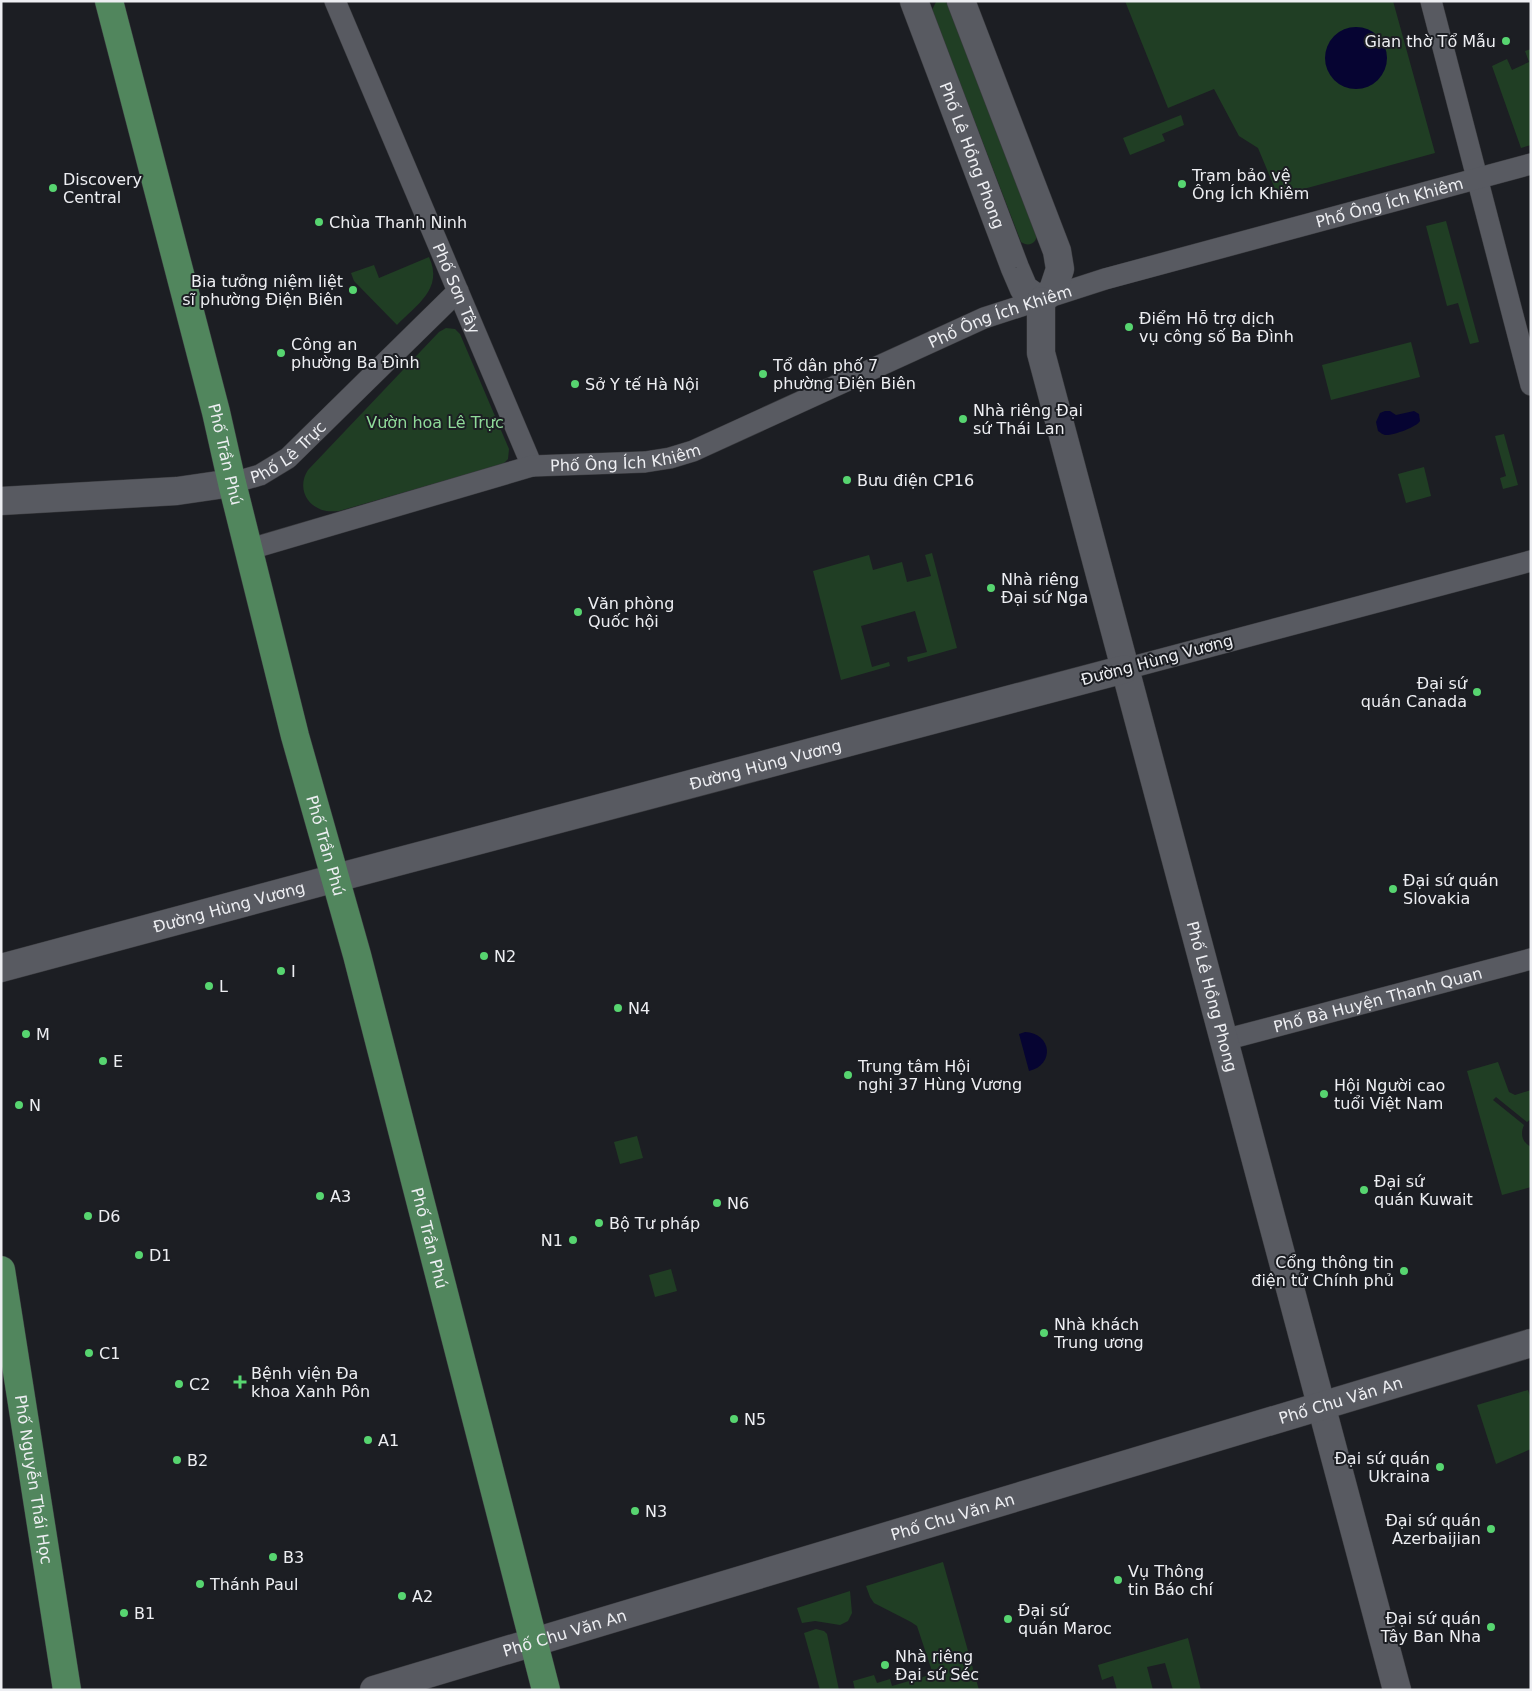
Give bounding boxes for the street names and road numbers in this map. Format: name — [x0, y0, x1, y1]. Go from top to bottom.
street label: Phố Lê Hồng Phong — [936, 79, 1009, 231]
street label: Phố Ông Ích Khiêm — [1314, 173, 1465, 231]
street label: Phố Sơn Tây — [429, 240, 484, 337]
street label: Phố Ông Ích Khiêm — [925, 281, 1074, 352]
street label: Phố Trần Phú — [205, 401, 247, 507]
street label: Phố Lê Trực — [248, 417, 329, 487]
street label: Phố Ông Ích Khiêm — [550, 440, 703, 475]
street label: Đường Hùng Vương — [1079, 631, 1235, 689]
street label: Đường Hùng Vương — [687, 735, 843, 793]
street label: Phố Trần Phú — [303, 793, 349, 898]
street label: Đường Hùng Vương — [151, 877, 307, 936]
street label: Phố Lê Hồng Phong — [1183, 919, 1242, 1074]
street label: Phố Bà Huyện Thanh Quan — [1271, 963, 1484, 1036]
street label: Phố Trần Phú — [408, 1185, 452, 1291]
street label: Phố Chu Văn An — [1276, 1373, 1405, 1428]
street label: Phố Nguyễn Thái Học — [11, 1393, 57, 1566]
street label: Phố Chu Văn An — [888, 1489, 1017, 1544]
street label: Phố Chu Văn An — [500, 1605, 629, 1660]

